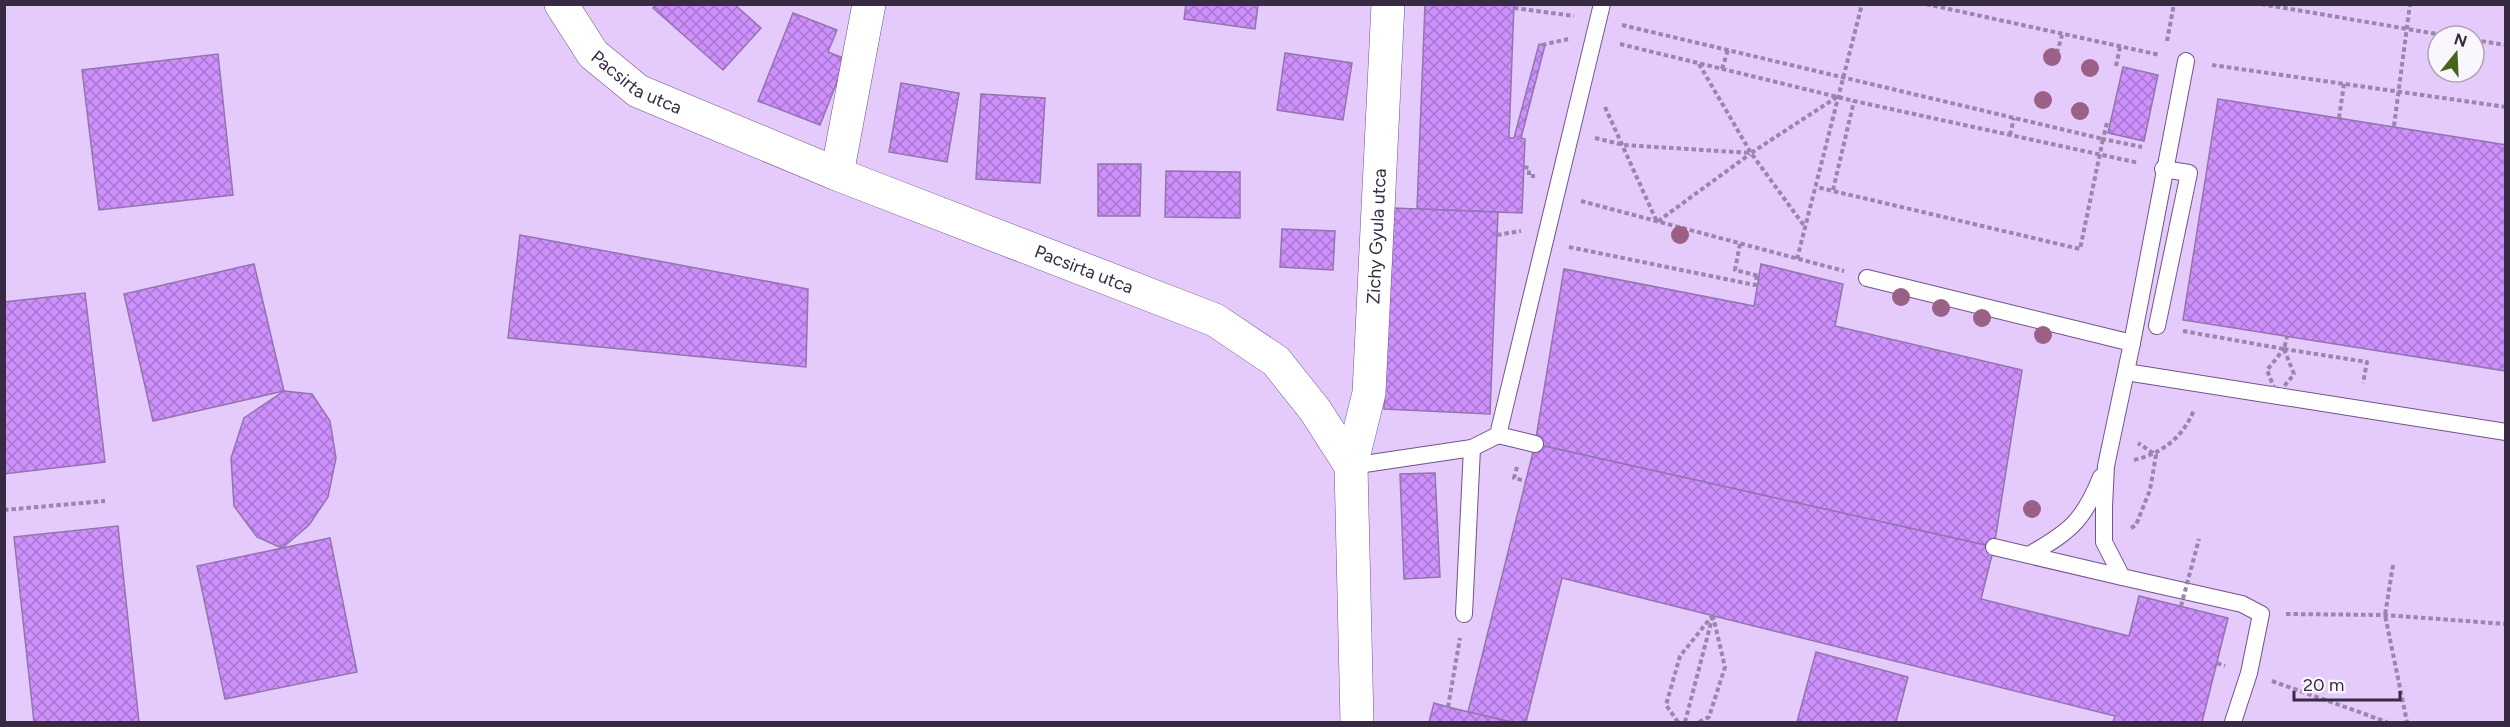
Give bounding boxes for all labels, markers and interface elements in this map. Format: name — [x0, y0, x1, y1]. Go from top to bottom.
north arrow — [2426, 24, 2486, 84]
text: N — [2452, 29, 2469, 51]
street label: Pacsirta utca — [586, 46, 685, 119]
street label: Zichy Gyula utca — [1362, 168, 1391, 305]
street label: Pacsirta utca — [1032, 240, 1136, 298]
scale bar — [2294, 664, 2400, 702]
text: 20 m — [2303, 674, 2344, 696]

